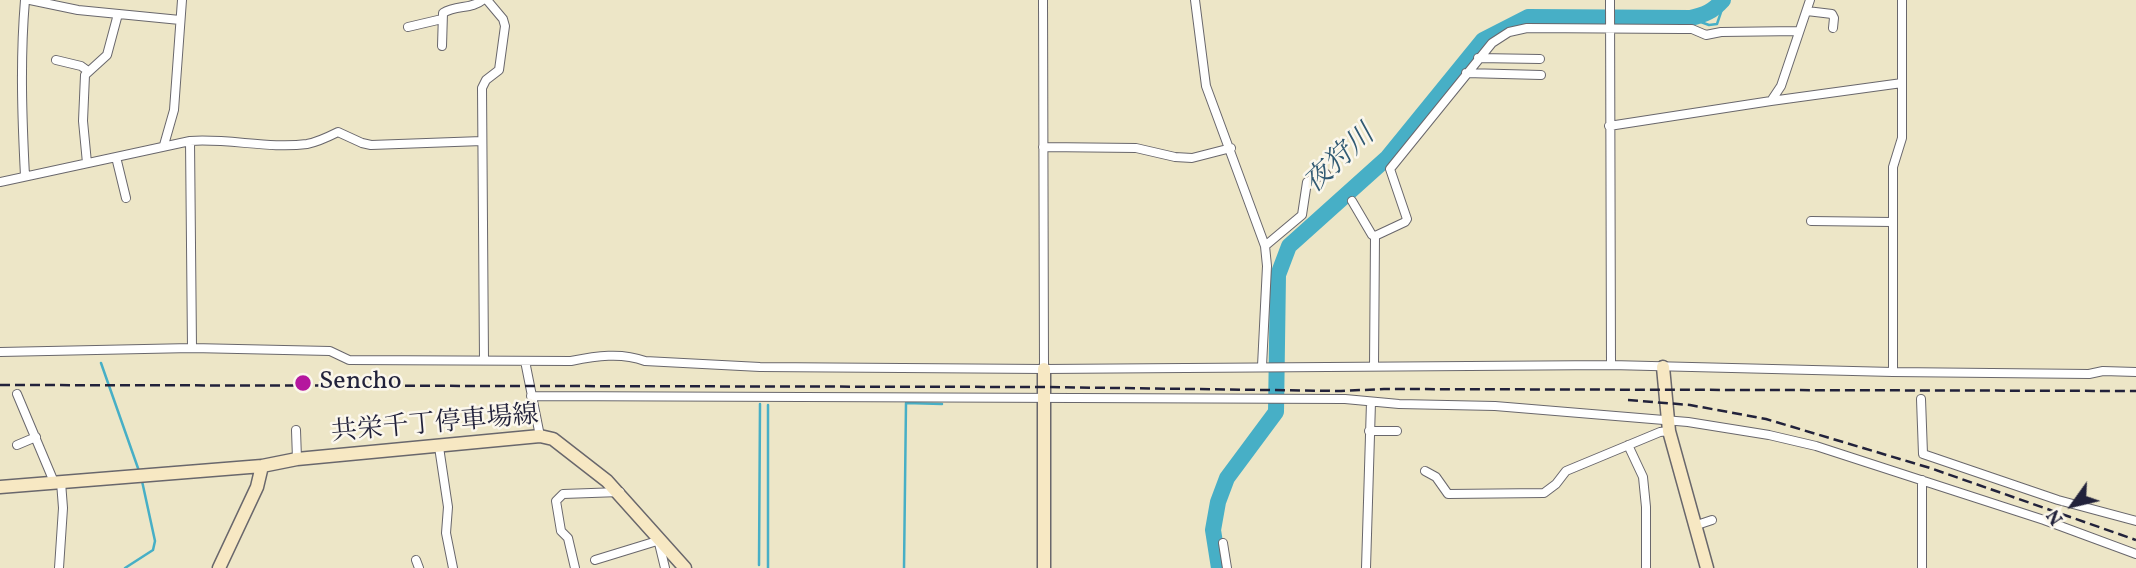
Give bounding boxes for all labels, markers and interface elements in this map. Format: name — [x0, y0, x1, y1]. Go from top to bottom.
water label: 夜狩川 — [1299, 120, 1383, 202]
place label: Sencho — [319, 367, 401, 399]
marker: Sencho — [293, 373, 313, 393]
street label: 共栄千丁停車場線 — [330, 401, 540, 451]
north arrow — [2038, 470, 2108, 540]
text: N — [2041, 504, 2070, 530]

